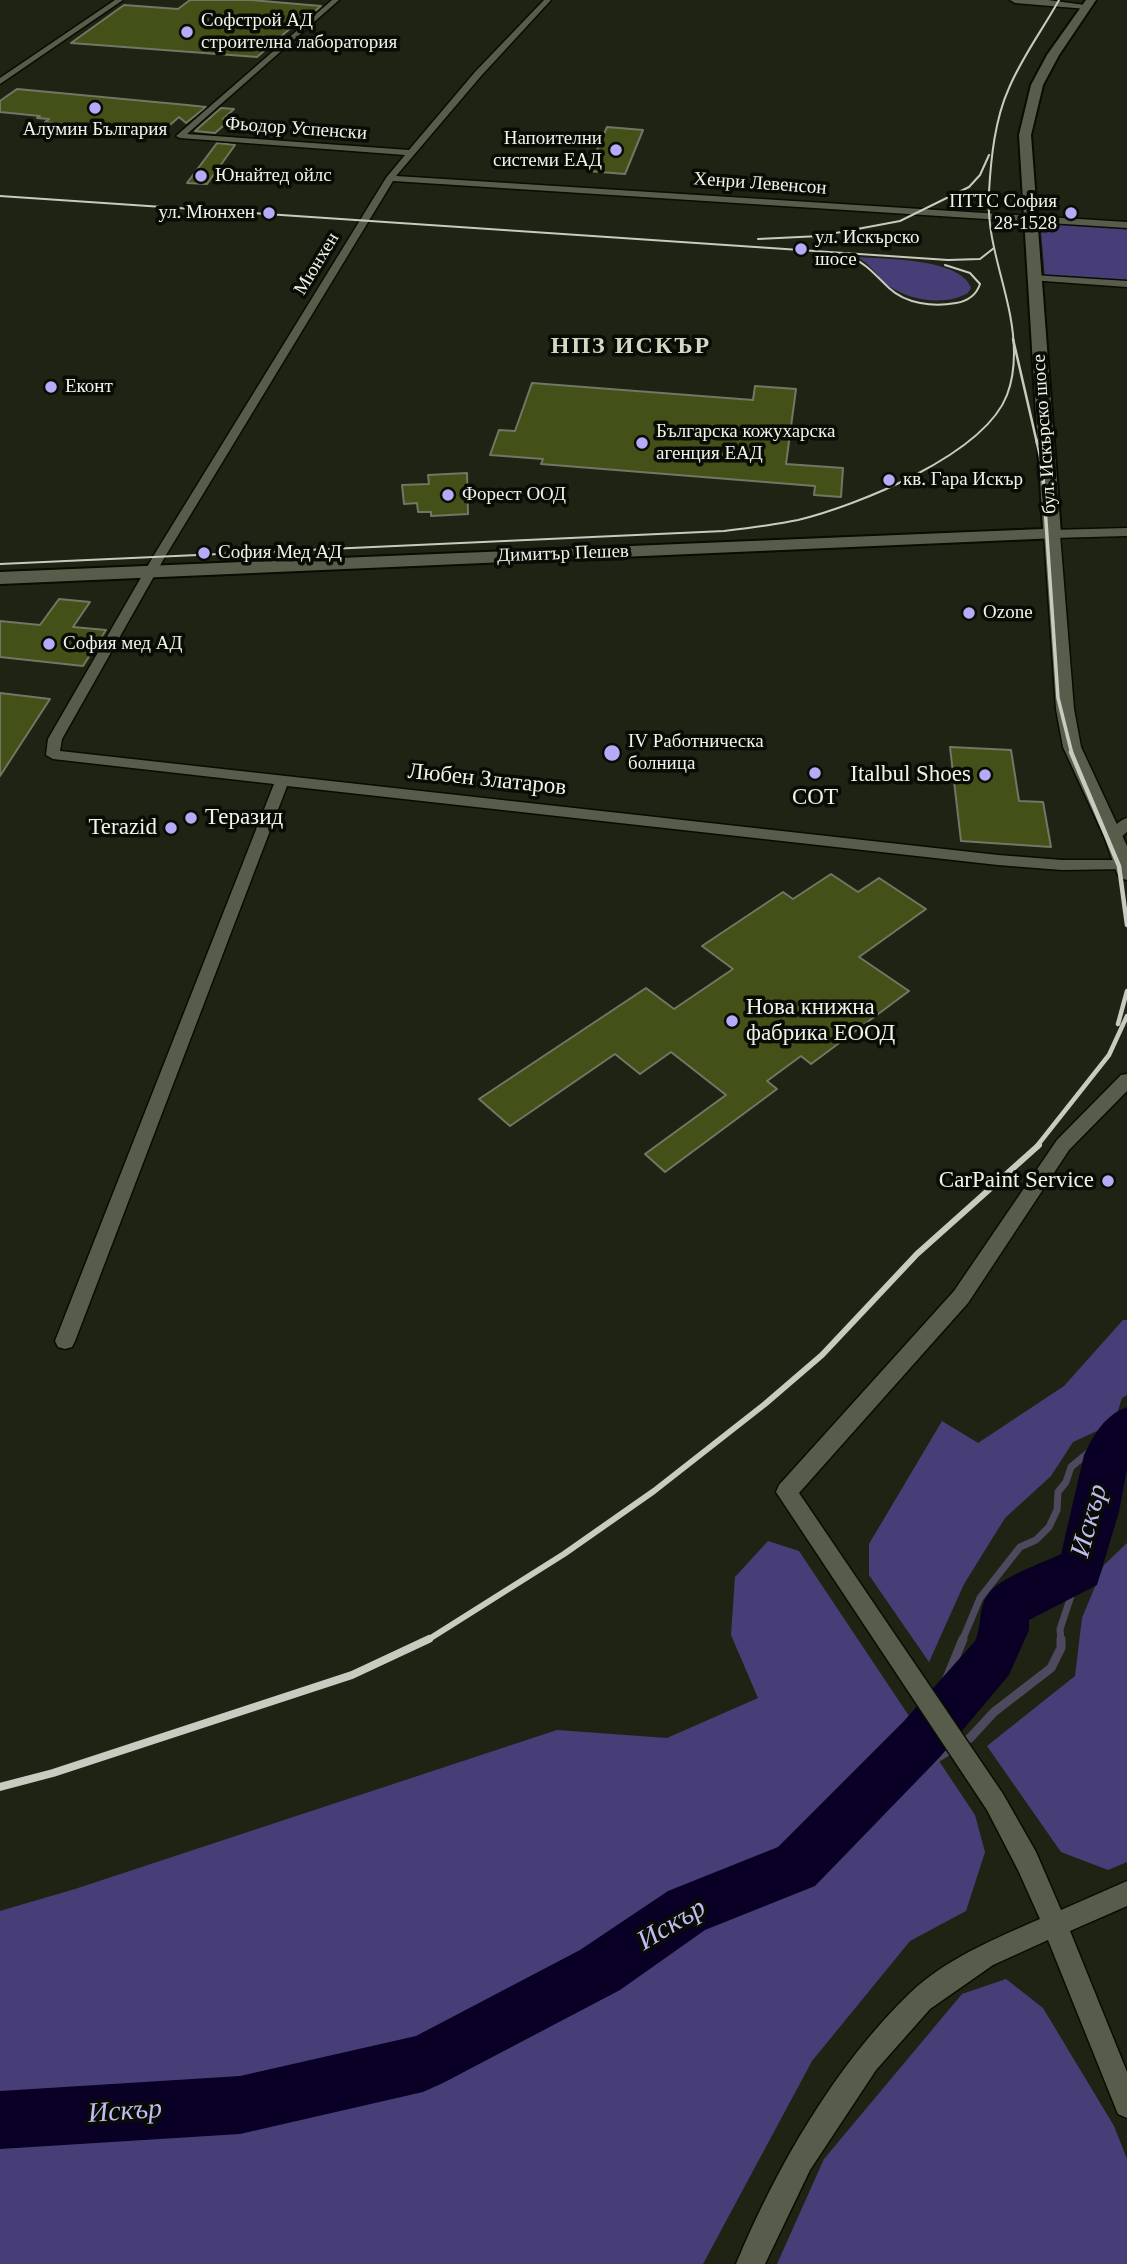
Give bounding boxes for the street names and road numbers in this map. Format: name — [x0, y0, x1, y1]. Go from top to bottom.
street label: Фьодор Успенски — [224, 113, 368, 145]
street label: Хенри Левенсон — [693, 168, 827, 200]
street label: Мюнхен — [289, 229, 345, 299]
street label: бул. Искърско шосе — [1028, 353, 1062, 515]
street label: Димитър Пешев — [497, 540, 629, 568]
street label: Любен Златаров — [406, 758, 568, 802]

